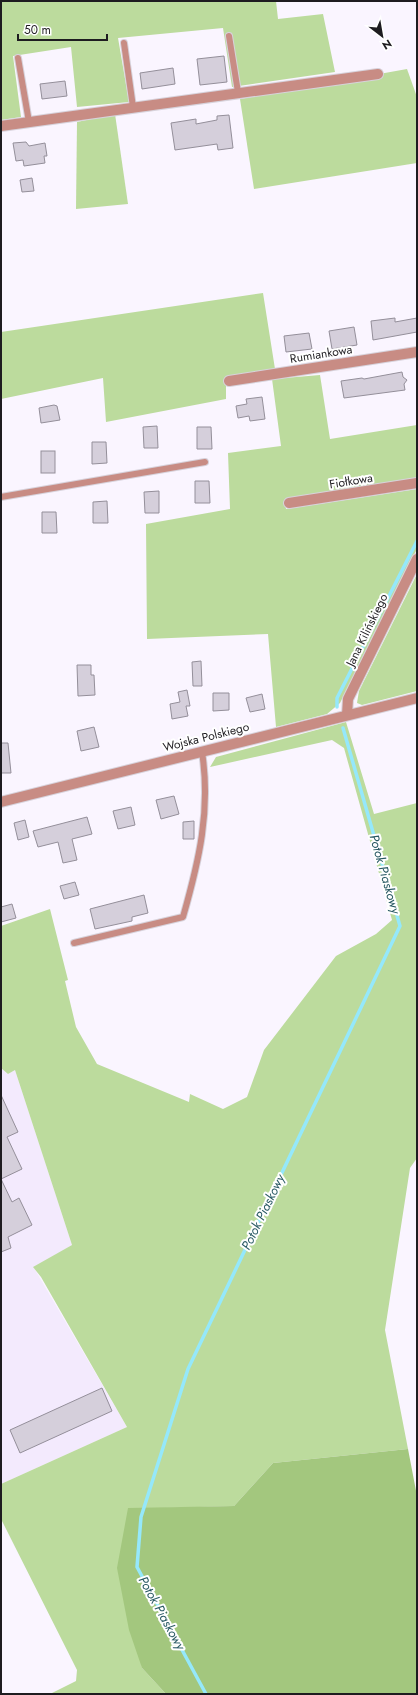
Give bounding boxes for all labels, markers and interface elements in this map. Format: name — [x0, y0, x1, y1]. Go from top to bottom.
scale bar — [18, 16, 107, 42]
north arrow — [362, 16, 402, 56]
text: 50 m — [24, 21, 51, 39]
text: N — [379, 35, 395, 54]
street label: Rumiankowa — [288, 340, 354, 368]
street label: Fiołkowa — [328, 469, 374, 493]
street label: Jana Kilińskiego — [341, 590, 393, 671]
street label: Wojska Polskiego — [161, 717, 251, 756]
water label: Potok Piaskowy — [365, 832, 406, 917]
water label: Potok Piaskowy — [237, 1170, 290, 1253]
water label: Potok Piaskowy — [134, 1573, 191, 1655]

